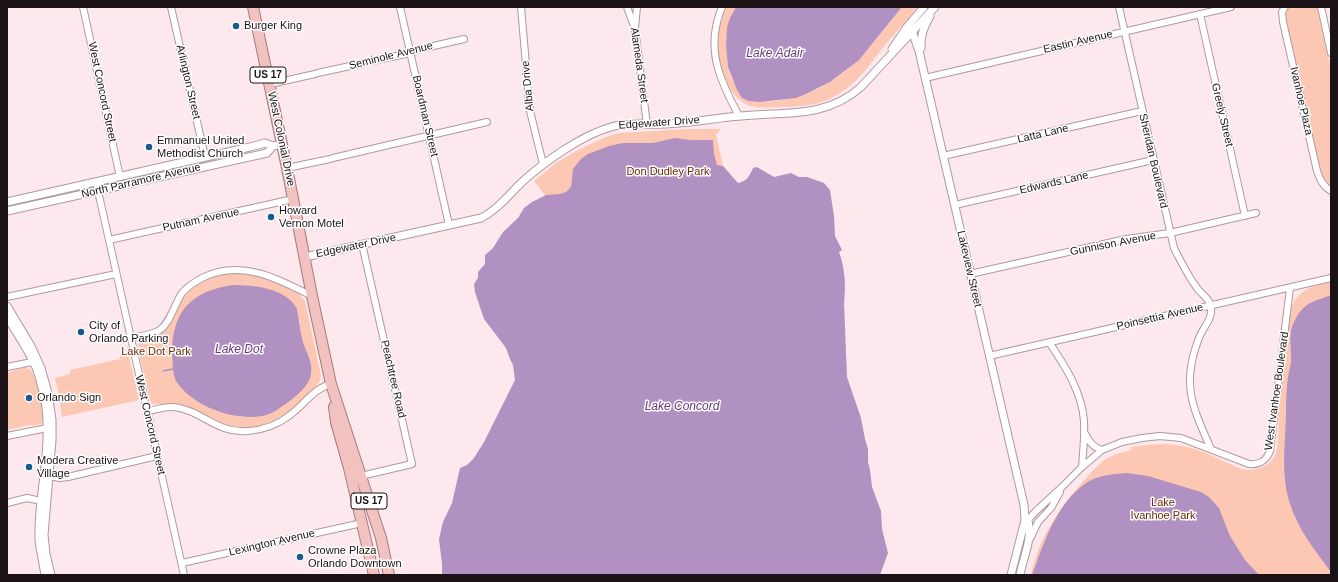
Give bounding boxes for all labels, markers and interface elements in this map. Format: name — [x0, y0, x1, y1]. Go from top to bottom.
place label: Burger King — [244, 19, 302, 33]
marker: Burger King — [231, 21, 241, 31]
street label: Alameda Street — [627, 27, 651, 103]
street label: Eastin Avenue — [1042, 28, 1114, 56]
street label: Seminole Avenue — [348, 39, 434, 73]
street label: West Concord Street — [85, 41, 119, 143]
street label: Arlington Street — [173, 44, 203, 120]
water label: Lake Adair — [746, 47, 804, 61]
street label: Alba Drive — [519, 60, 537, 112]
street label: Ivanhoe Plaza — [1287, 66, 1315, 136]
road number: US 17 — [250, 67, 286, 83]
street label: Boardman Street — [409, 74, 441, 158]
street label: Greely Street — [1208, 82, 1236, 148]
street label: West Colonial Drive — [265, 90, 297, 188]
street label: Sheridan Boulevard — [1136, 112, 1170, 210]
street label: Edgewater Drive — [618, 114, 700, 132]
street label: Latta Lane — [1016, 122, 1070, 146]
place label: Emmanuel United Methodist Church — [157, 134, 244, 160]
marker: Emmanuel United Methodist Church — [144, 142, 154, 152]
street label: North Parramore Avenue — [80, 161, 202, 201]
park label: Don Dudley Park — [626, 165, 710, 179]
street label: Edwards Lane — [1018, 169, 1090, 197]
place label: Howard Vernon Motel — [279, 204, 344, 230]
street label: Putnam Avenue — [161, 205, 241, 235]
marker: Howard Vernon Motel — [266, 212, 276, 222]
street label: Lakeview Street — [954, 229, 984, 309]
street label: Gunnison Avenue — [1069, 229, 1157, 259]
street label: Edgewater Drive — [315, 231, 397, 261]
street label: Poinsettia Avenue — [1115, 301, 1205, 333]
place label: City of Orlando Parking — [89, 319, 168, 345]
marker: City of Orlando Parking — [76, 327, 86, 337]
street label: West Ivanhoe Boulevard — [1262, 331, 1292, 451]
street label: Peachtree Road — [378, 339, 408, 419]
water label: Lake Dot — [215, 343, 263, 357]
park label: Lake Dot Park — [121, 345, 191, 359]
street label: West Concord Street — [132, 374, 168, 476]
place label: Orlando Sign — [37, 391, 101, 405]
marker: Orlando Sign — [24, 393, 34, 403]
water label: Lake Concord — [645, 400, 719, 414]
place label: Modera Creative Village — [37, 454, 118, 480]
marker: Modera Creative Village — [24, 462, 34, 472]
road number: US 17 — [351, 493, 387, 509]
park label: Lake Ivanhoe Park — [1131, 496, 1195, 522]
street label: Lexington Avenue — [228, 527, 316, 559]
place label: Crowne Plaza Orlando Downtown — [308, 544, 402, 570]
marker: Crowne Plaza Orlando Downtown — [295, 552, 305, 562]

